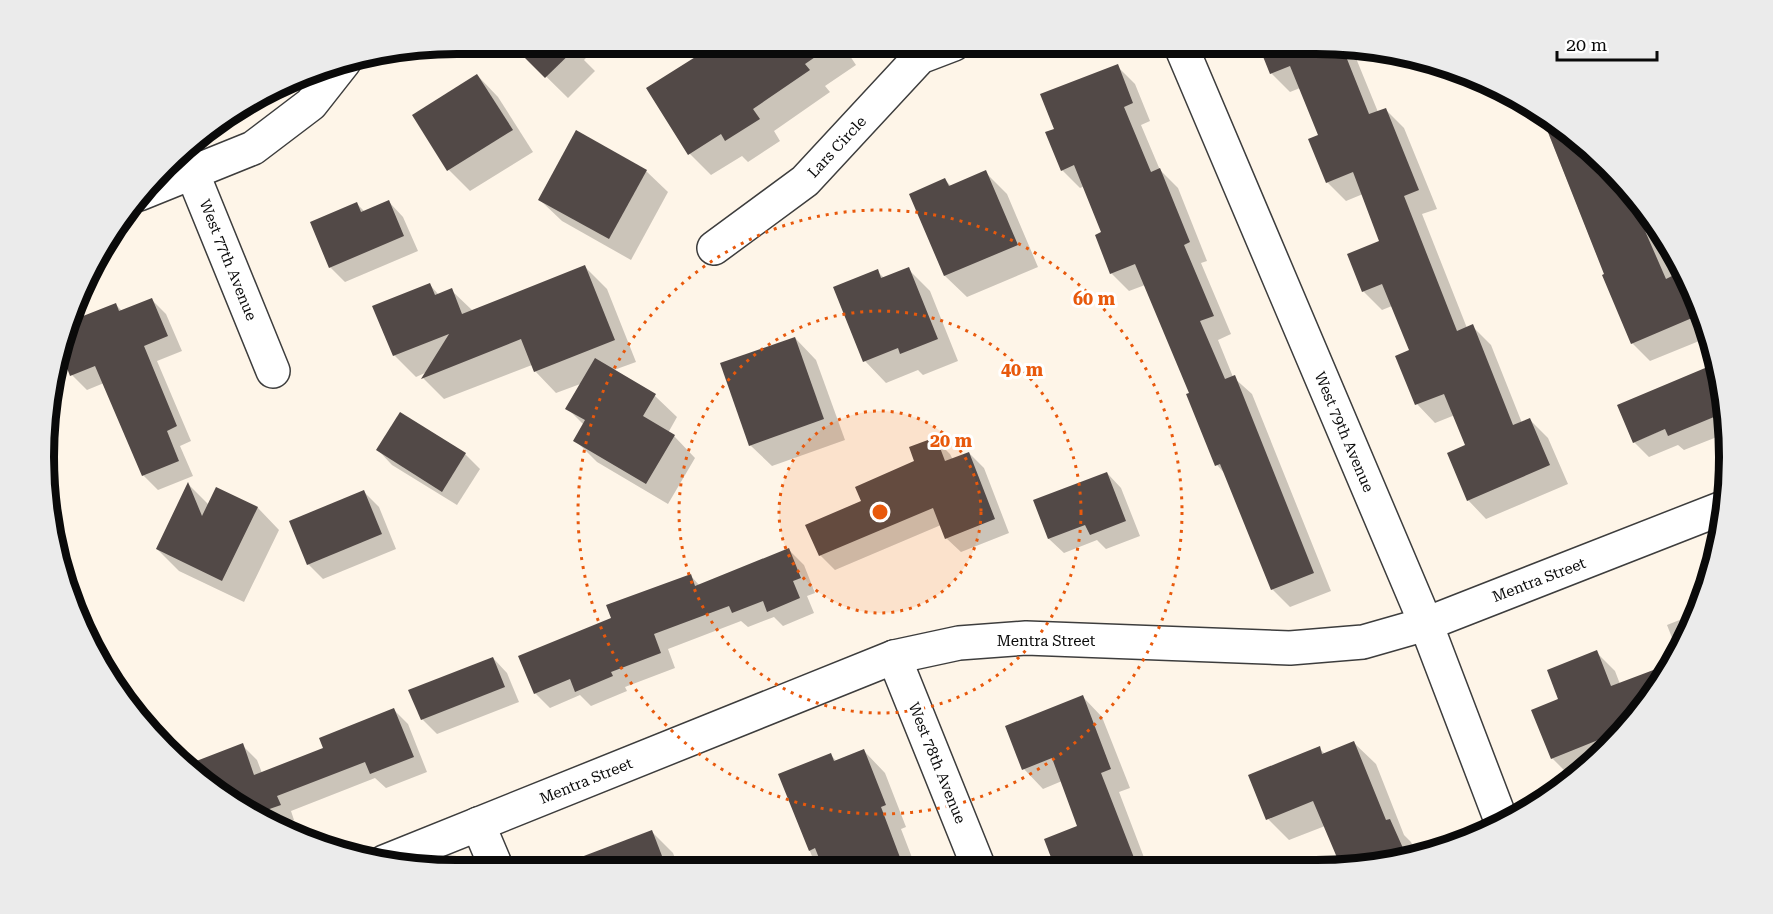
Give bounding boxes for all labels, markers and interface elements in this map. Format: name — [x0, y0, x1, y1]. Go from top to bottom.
scale bar — [1557, 24, 1658, 62]
text: 20 m — [1566, 34, 1607, 55]
street label: Lars Circle — [804, 112, 870, 182]
street label: West 77th Avenue — [195, 197, 261, 323]
text: 60 m — [1073, 288, 1116, 309]
text: 40 m — [1001, 359, 1044, 380]
street label: West 79th Avenue — [1311, 369, 1377, 495]
text: 20 m — [930, 430, 973, 451]
centre of rings — [870, 502, 890, 522]
street label: Mentra Street — [1490, 554, 1589, 606]
street label: Mentra Street — [997, 632, 1096, 650]
street label: West 78th Avenue — [904, 700, 970, 826]
street label: Mentra Street — [537, 754, 635, 808]

